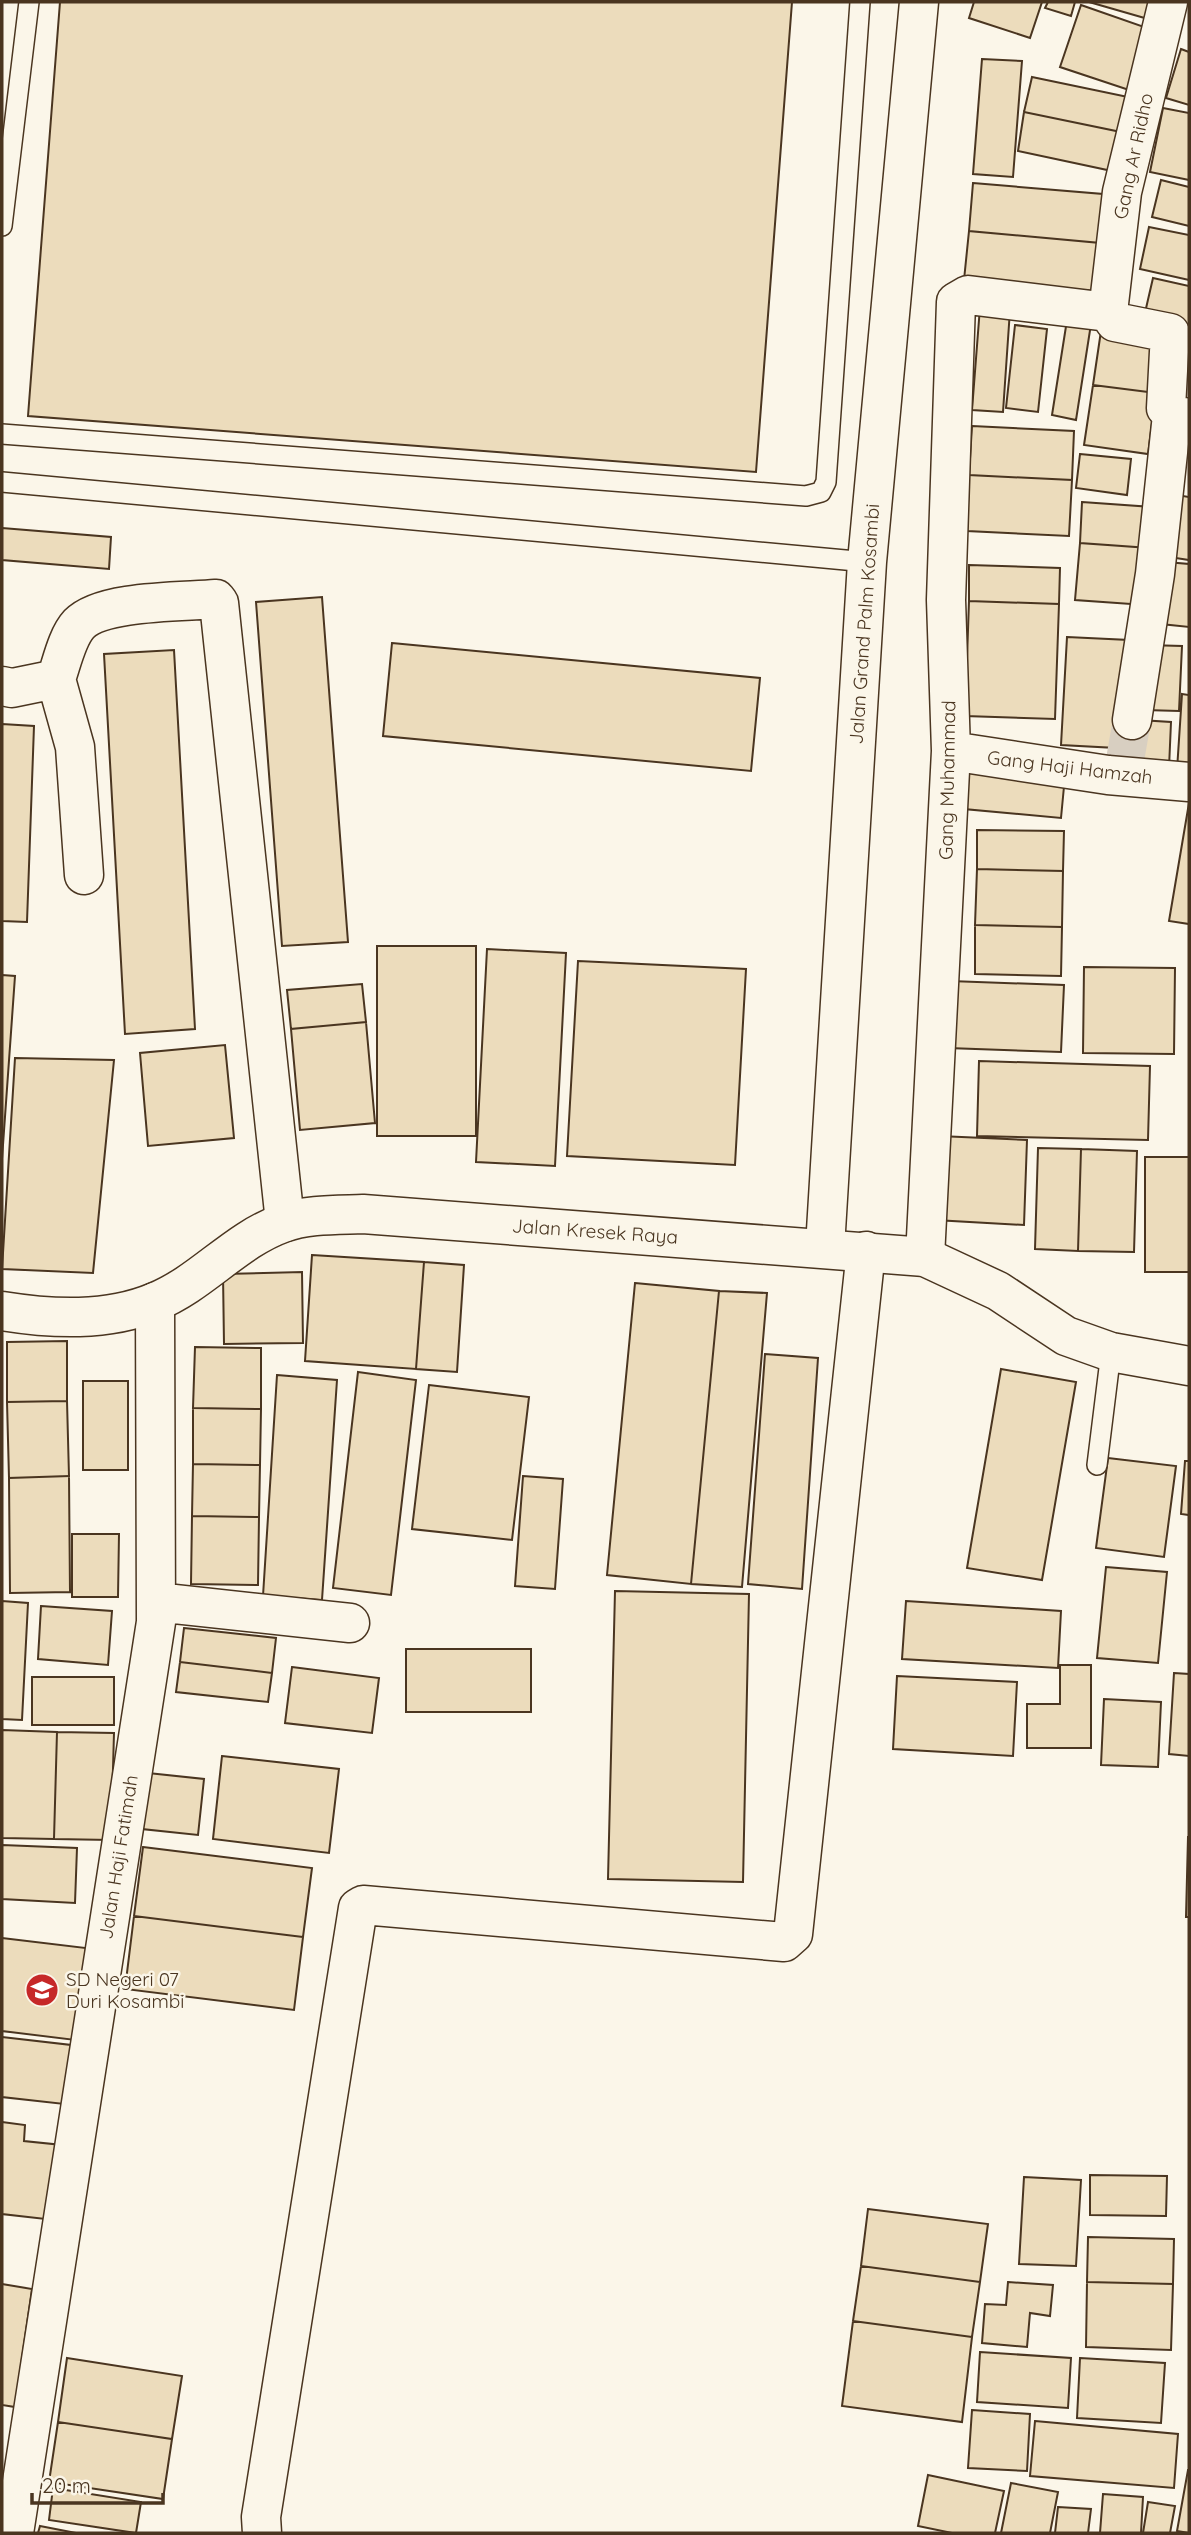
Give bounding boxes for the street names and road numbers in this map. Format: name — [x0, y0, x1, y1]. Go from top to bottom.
street label: Gang Ar Ridho — [1108, 91, 1158, 221]
street label: Jalan Grand Palm Kosambi — [844, 503, 884, 745]
street label: Gang Muhammad — [934, 700, 960, 860]
street label: Gang Haji Hamzah — [986, 745, 1154, 789]
street label: Jalan Kresek Raya — [511, 1213, 679, 1249]
street label: Jalan Haji Fatimah — [93, 1773, 143, 1941]

